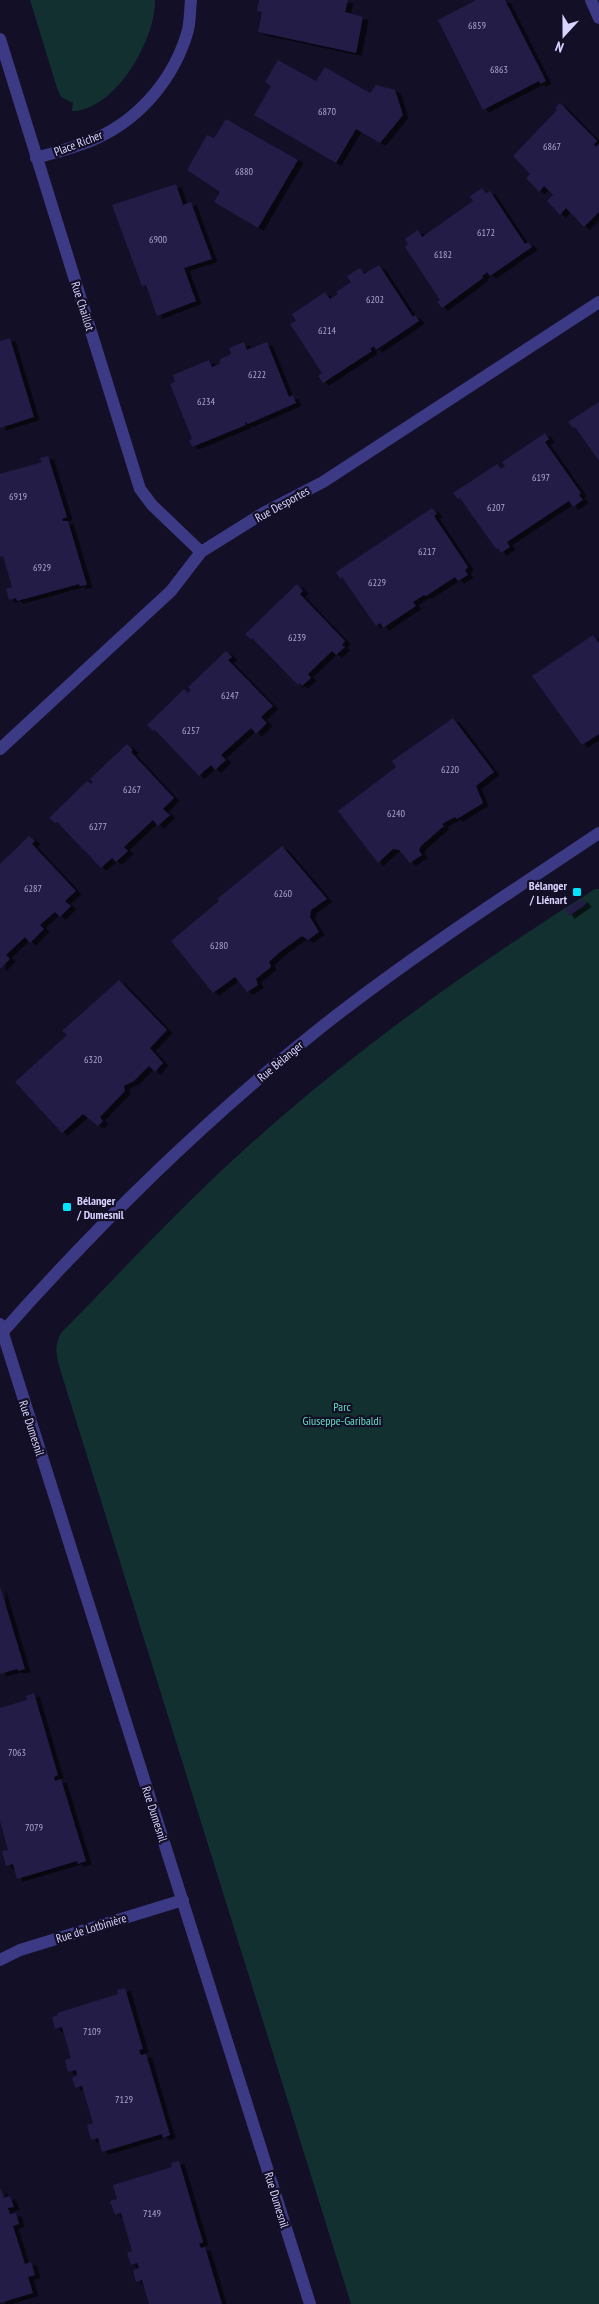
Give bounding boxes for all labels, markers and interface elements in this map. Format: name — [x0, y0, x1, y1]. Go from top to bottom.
north arrow — [539, 10, 589, 60]
house number: 6859 — [468, 19, 486, 32]
text: N — [553, 37, 566, 57]
house number: 6863 — [490, 63, 508, 76]
house number: 6870 — [318, 105, 337, 118]
street label: Place Richer — [52, 127, 105, 159]
house number: 6867 — [543, 140, 561, 153]
house number: 6880 — [235, 165, 254, 178]
house number: 6172 — [477, 226, 495, 239]
house number: 6900 — [149, 233, 168, 246]
house number: 6182 — [434, 248, 452, 261]
street label: Rue Chaillot — [68, 280, 98, 333]
house number: 6202 — [366, 293, 384, 306]
house number: 6214 — [318, 324, 337, 337]
house number: 6222 — [248, 368, 266, 381]
house number: 6234 — [197, 395, 216, 408]
house number: 6197 — [532, 471, 550, 484]
street label: Rue Desportes — [252, 483, 312, 525]
house number: 6919 — [9, 490, 27, 503]
house number: 6207 — [487, 501, 505, 514]
house number: 6217 — [418, 545, 436, 558]
house number: 6929 — [33, 561, 51, 574]
house number: 6229 — [368, 576, 386, 589]
house number: 6239 — [288, 631, 306, 644]
house number: 6247 — [221, 689, 239, 702]
house number: 6257 — [182, 724, 200, 737]
house number: 6220 — [441, 763, 460, 776]
house number: 6267 — [123, 783, 141, 796]
house number: 6240 — [387, 807, 406, 820]
house number: 6277 — [89, 820, 107, 833]
place label: Bélanger / Liénart — [529, 878, 567, 907]
house number: 6287 — [24, 882, 42, 895]
marker: Bélanger / Liénart — [571, 886, 583, 898]
house number: 6260 — [274, 887, 293, 900]
house number: 6280 — [210, 939, 229, 952]
street label: Rue Bélanger — [254, 1037, 307, 1085]
house number: 6320 — [84, 1053, 103, 1066]
place label: Bélanger / Dumesnil — [76, 1193, 124, 1222]
marker: Bélanger / Dumesnil — [61, 1201, 73, 1213]
street label: Rue Dumesnil — [16, 1398, 48, 1458]
park label: Parc Giuseppe-Garibaldi — [303, 1399, 381, 1428]
house number: 7063 — [8, 1746, 26, 1759]
street label: Rue Dumesnil — [139, 1784, 171, 1844]
house number: 7079 — [25, 1821, 43, 1834]
street label: Rue de Lotbinière — [54, 1910, 128, 1946]
house number: 7109 — [83, 2025, 101, 2038]
house number: 7129 — [115, 2093, 133, 2106]
street label: Rue Dumesnil — [261, 2170, 293, 2230]
house number: 7149 — [143, 2207, 161, 2220]

